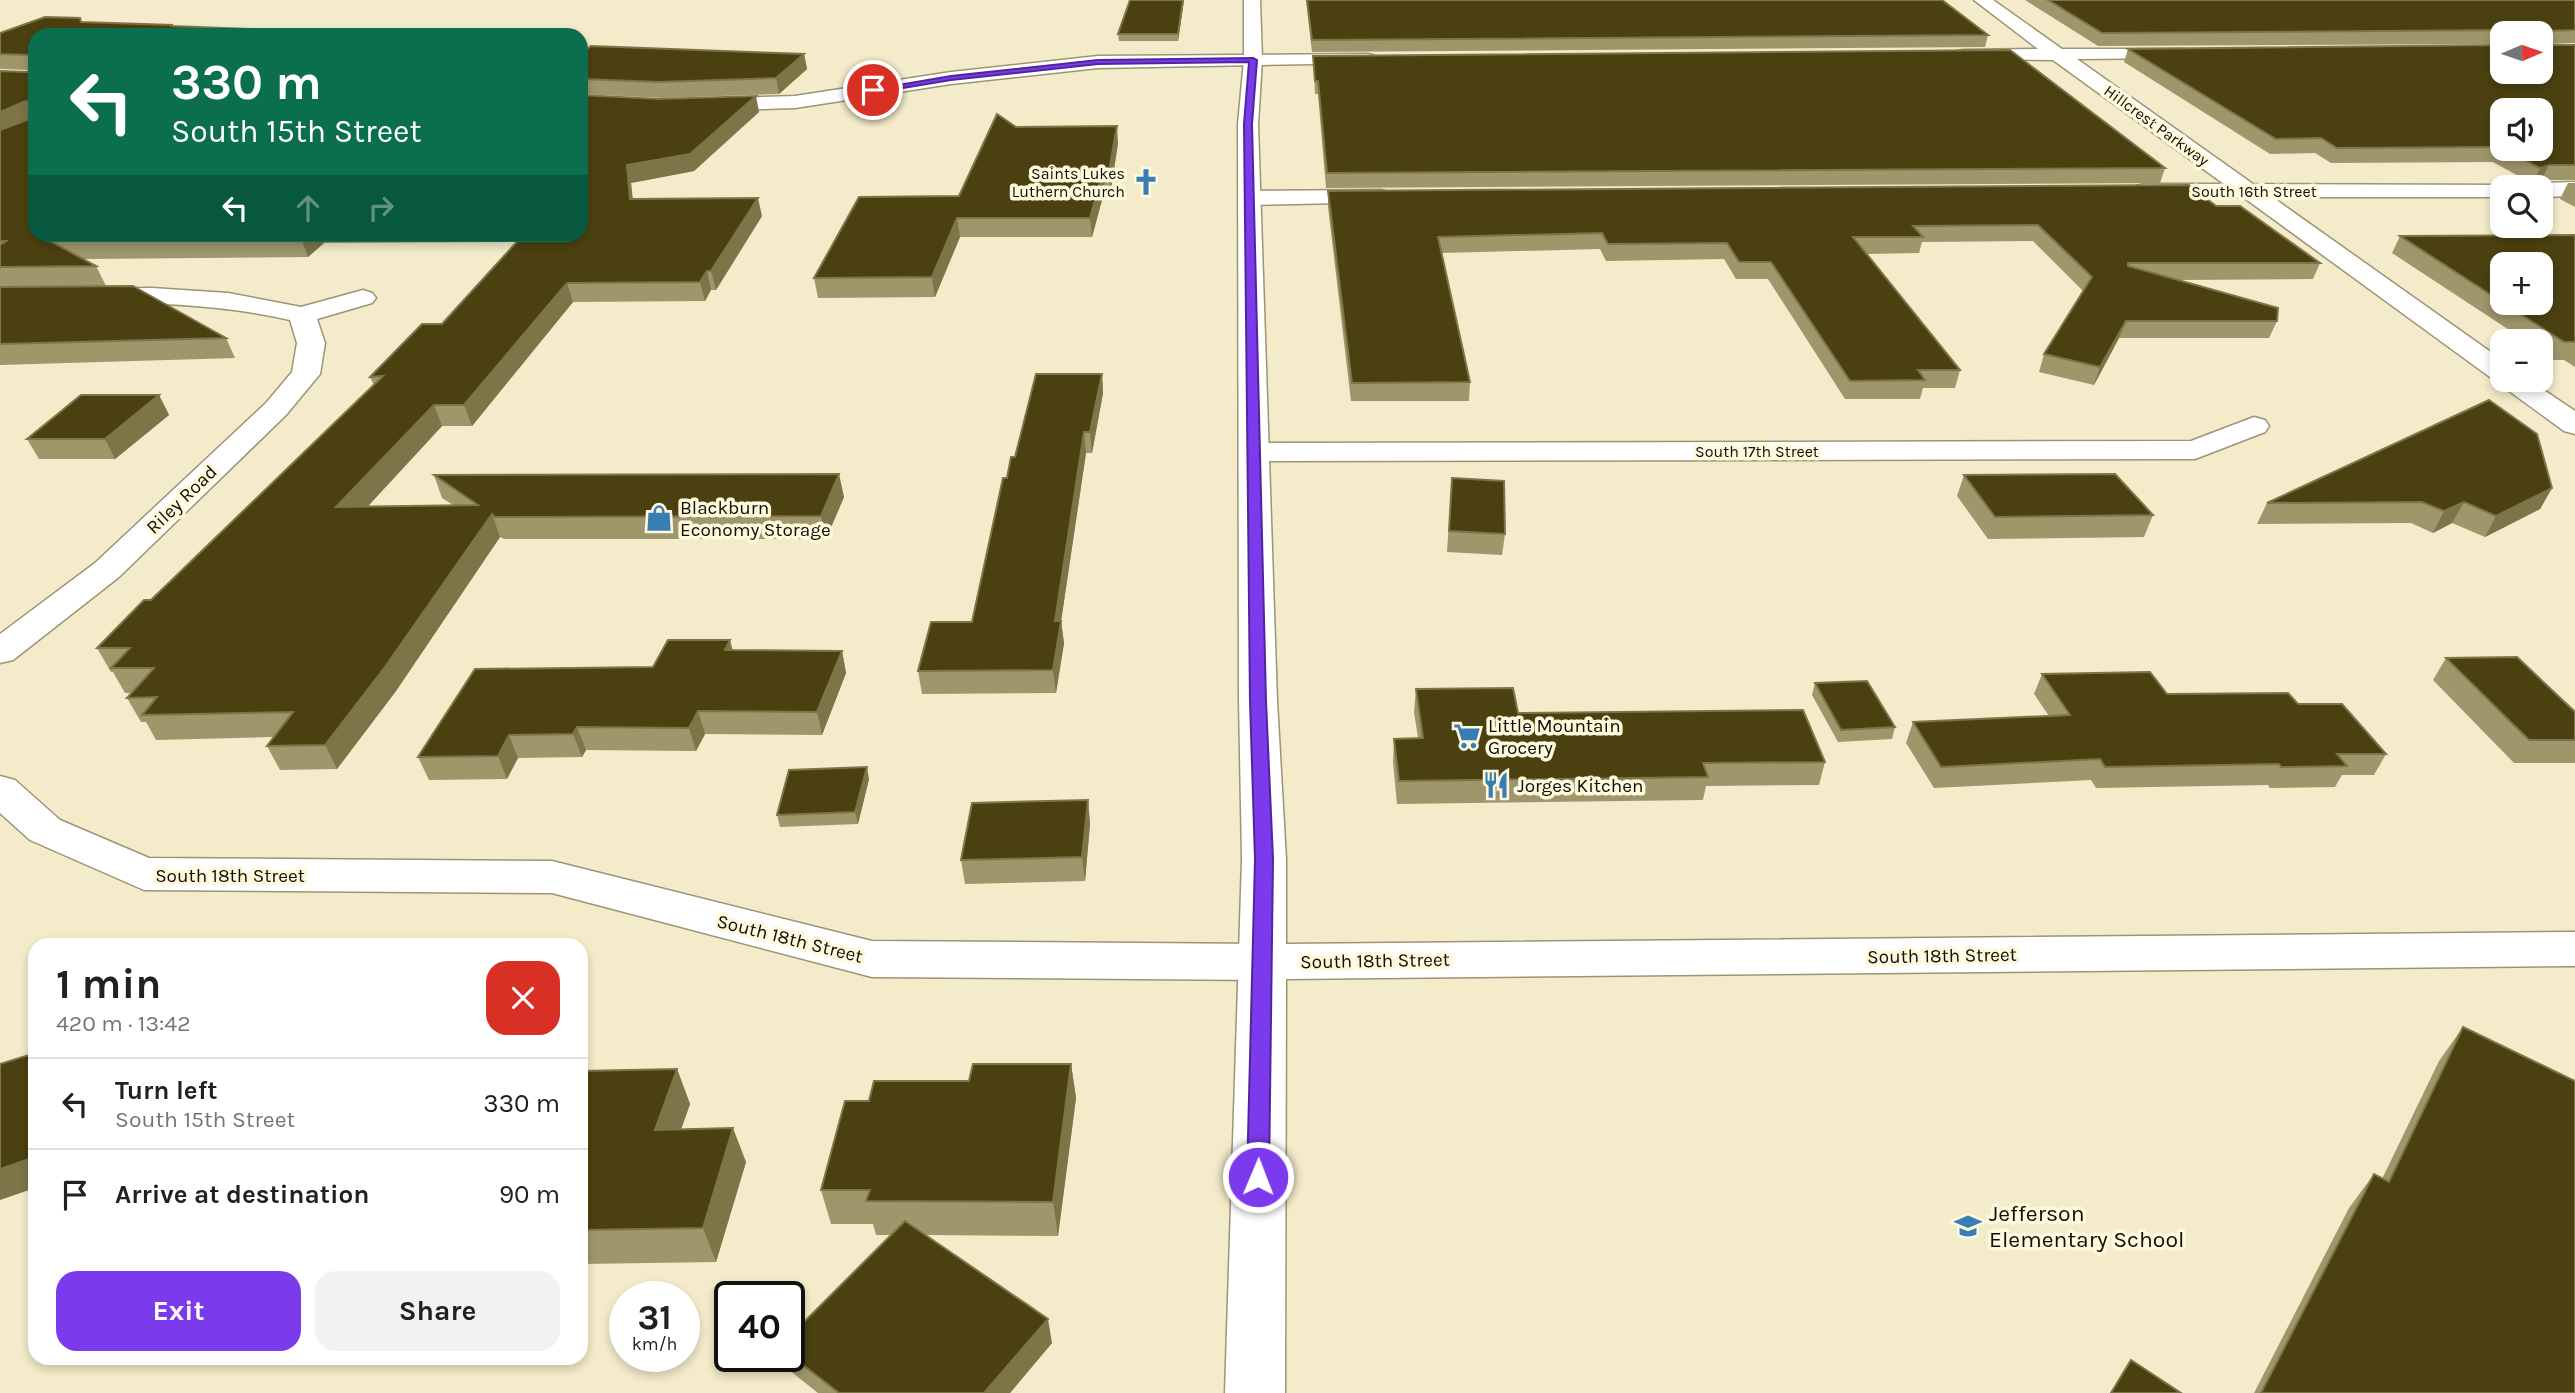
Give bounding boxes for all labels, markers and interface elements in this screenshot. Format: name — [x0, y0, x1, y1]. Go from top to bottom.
north arrow — [2490, 21, 2553, 84]
map controls — [2490, 21, 2553, 392]
text: 330 m — [171, 54, 322, 111]
icon: left — [56, 56, 147, 147]
pin — [843, 60, 903, 120]
icon: arrive — [854, 71, 892, 109]
street label: Hillcrest Parkway — [2100, 81, 2213, 170]
button: sound — [2490, 98, 2553, 161]
text: South 15th Street — [171, 113, 422, 150]
place label: Saints Lukes Luthern Church — [1012, 164, 1125, 201]
church icon: Saints Lukes Luthern Church — [1131, 167, 1161, 197]
button: search — [2490, 175, 2553, 238]
street label: South 16th Street — [2191, 182, 2317, 201]
icon: left — [216, 189, 254, 227]
icon: ahead — [289, 189, 327, 227]
icon: right — [362, 189, 400, 227]
button: + — [2490, 252, 2553, 315]
button: − — [2490, 329, 2553, 392]
street label: South 17th Street — [1695, 442, 1819, 461]
street label: Riley Road — [142, 461, 222, 539]
place label: Blackburn Economy Storage — [680, 497, 831, 541]
shop icon: Blackburn Economy Storage — [644, 503, 674, 533]
place label: Little Mountain Grocery — [1488, 715, 1621, 759]
supermarket icon: Little Mountain Grocery — [1452, 721, 1482, 751]
restaurant icon: Jorges Kitchen — [1481, 770, 1511, 800]
place label: Jorges Kitchen — [1517, 775, 1643, 797]
street label: South 18th Street — [155, 865, 305, 887]
street label: South 18th Street — [714, 910, 865, 968]
street label: South 18th Street — [1867, 944, 2017, 968]
street label: South 18th Street — [1300, 949, 1450, 973]
text: 1 min — [56, 959, 161, 1009]
button: close — [486, 961, 560, 1035]
text: 420 m · 13:42 — [56, 1010, 191, 1037]
text: Turn left — [115, 1075, 217, 1106]
icon: left — [56, 1085, 94, 1123]
text: 330 m — [483, 1088, 560, 1119]
text: South 15th Street — [115, 1106, 295, 1133]
position arrow — [1221, 1140, 1295, 1214]
icon: arrive — [56, 1176, 94, 1214]
text: Arrive at destination — [115, 1179, 369, 1210]
text: 90 m — [499, 1179, 560, 1210]
place label: Jefferson Elementary School — [1989, 1200, 2184, 1253]
school or university icon: Jefferson Elementary School — [1953, 1211, 1983, 1241]
button: Exit — [56, 1271, 301, 1351]
button: Share — [315, 1271, 560, 1351]
speed limit sign: 40 — [714, 1281, 805, 1372]
text: 31 — [637, 1297, 672, 1338]
text: km/h — [632, 1333, 677, 1355]

